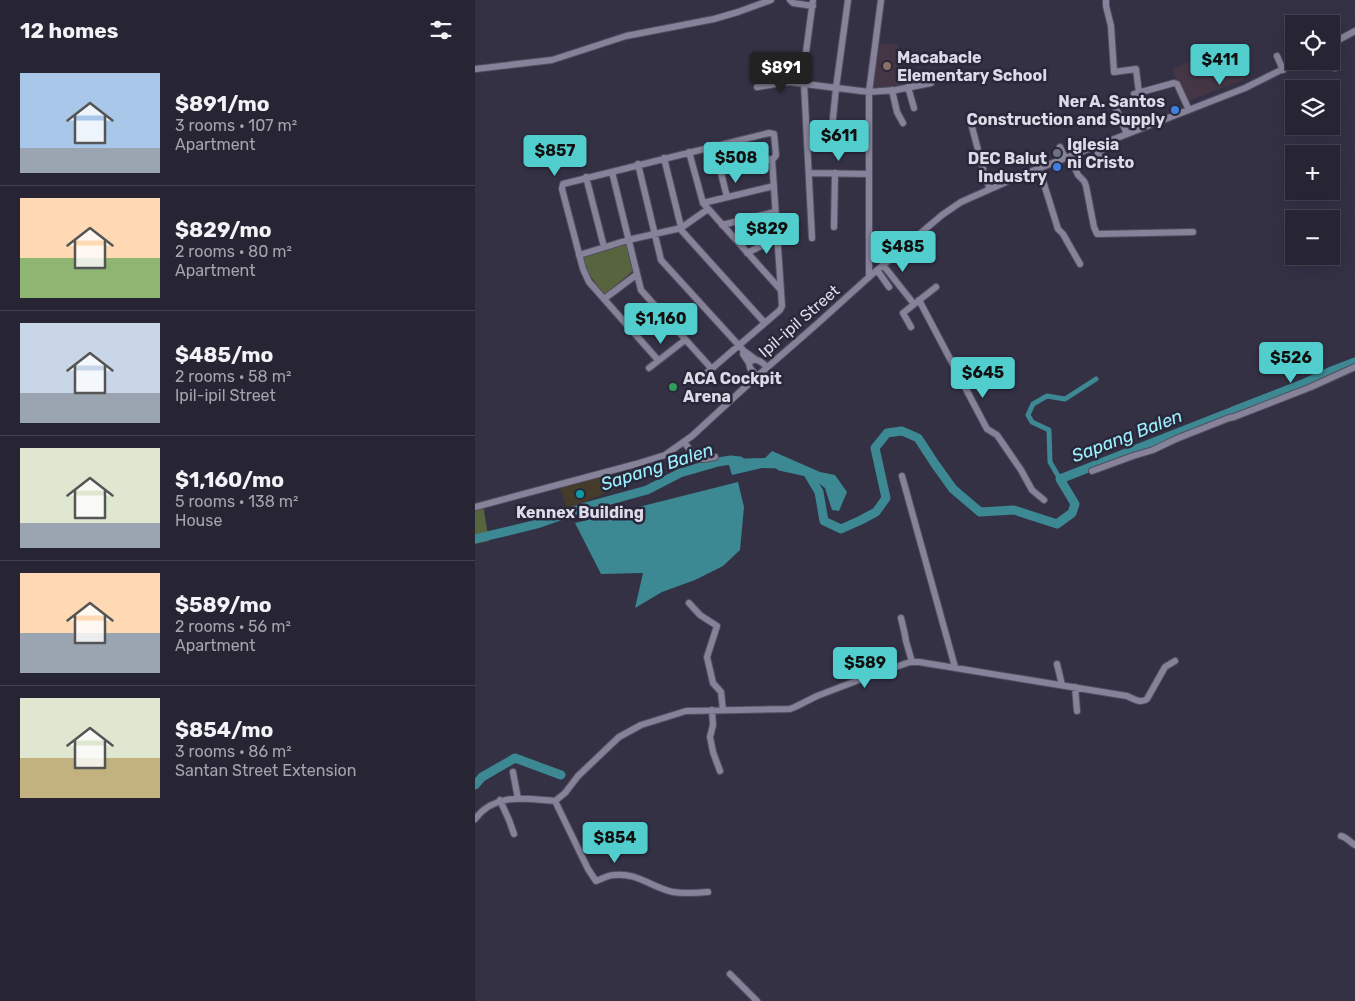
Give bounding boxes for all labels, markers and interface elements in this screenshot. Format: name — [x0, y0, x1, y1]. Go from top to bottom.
map controls — [1285, 15, 1340, 265]
button: locate — [1285, 15, 1340, 70]
icon: filters — [427, 16, 455, 44]
text: 12 homes — [20, 18, 118, 43]
pin: $411 — [1190, 44, 1250, 86]
place label: Macabacle Elementary School — [897, 48, 1047, 85]
text: $411 — [1201, 50, 1239, 69]
pin: $891 — [751, 52, 811, 94]
text: $891 — [761, 58, 801, 77]
marker: Macabacle Elementary School — [881, 60, 893, 72]
button: layers — [1285, 80, 1340, 135]
text: $891/mo — [175, 91, 270, 116]
place label: Ner A. Santos Construction and Supply — [967, 92, 1165, 129]
icon: home — [60, 93, 120, 153]
marker: Ner A. Santos Construction and Supply — [1169, 104, 1181, 116]
text: 3 rooms · 107 m² — [175, 116, 297, 135]
pin: $611 — [809, 120, 869, 162]
text: $611 — [821, 126, 857, 145]
pin: $857 — [525, 134, 585, 177]
text: Apartment — [175, 135, 255, 154]
place label: Iglesia ni Cristo — [1067, 135, 1135, 172]
text: $857 — [534, 141, 576, 160]
pin: $508 — [706, 142, 766, 184]
button: + — [1285, 145, 1340, 200]
marker: Iglesia ni Cristo — [1051, 147, 1063, 159]
text: $508 — [715, 148, 757, 167]
place label: DEC Balut Industry — [968, 149, 1048, 186]
marker: DEC Balut Industry — [1051, 161, 1063, 173]
button: − — [1285, 210, 1340, 265]
pin: $829 — [737, 212, 797, 255]
text: $829/mo — [175, 217, 272, 242]
icon: home — [60, 218, 120, 278]
text: $829 — [746, 219, 788, 238]
pin: $485 — [873, 230, 933, 273]
text: $485 — [882, 237, 924, 256]
text: 2 rooms · 80 m² — [175, 242, 292, 261]
text: Apartment — [175, 261, 255, 280]
street label: Ipil-ipil Street — [755, 281, 843, 361]
pin: $1,160 — [620, 302, 702, 345]
text: $1,160 — [635, 309, 687, 328]
text: $485/mo — [175, 342, 273, 367]
pin: $526 — [1261, 342, 1321, 384]
icon: home — [60, 343, 120, 403]
text: $526 — [1270, 348, 1312, 367]
pin: $645 — [953, 356, 1013, 399]
text: $645 — [962, 363, 1004, 382]
text: 2 rooms · 58 m² — [175, 367, 291, 386]
place label: ACA Cockpit Arena — [683, 369, 782, 406]
marker: ACA Cockpit Arena — [667, 381, 679, 393]
text: Ipil-ipil Street — [175, 386, 276, 405]
water label: Sapang Balen — [1068, 405, 1186, 467]
water label: Sapang Balen — [598, 438, 716, 496]
text: $1,160/mo — [175, 467, 284, 492]
icon: home — [60, 468, 120, 528]
marker: Kennex Building — [574, 488, 586, 500]
text: 5 rooms · 138 m² — [175, 492, 298, 511]
place label: Kennex Building — [516, 503, 644, 522]
text: House — [175, 511, 222, 530]
text: $589/mo — [175, 592, 271, 617]
icon: home — [60, 593, 120, 653]
text: 2 rooms · 56 m² — [175, 617, 291, 636]
text: Apartment — [175, 636, 255, 655]
pin: $589 — [835, 646, 895, 689]
text: $589 — [844, 653, 886, 672]
text: $854/mo — [175, 717, 273, 742]
icon: home — [60, 718, 120, 778]
text: 3 rooms · 86 m² — [175, 742, 292, 761]
text: Santan Street Extension — [175, 761, 356, 780]
pin: $854 — [585, 822, 645, 864]
text: $854 — [594, 828, 636, 847]

